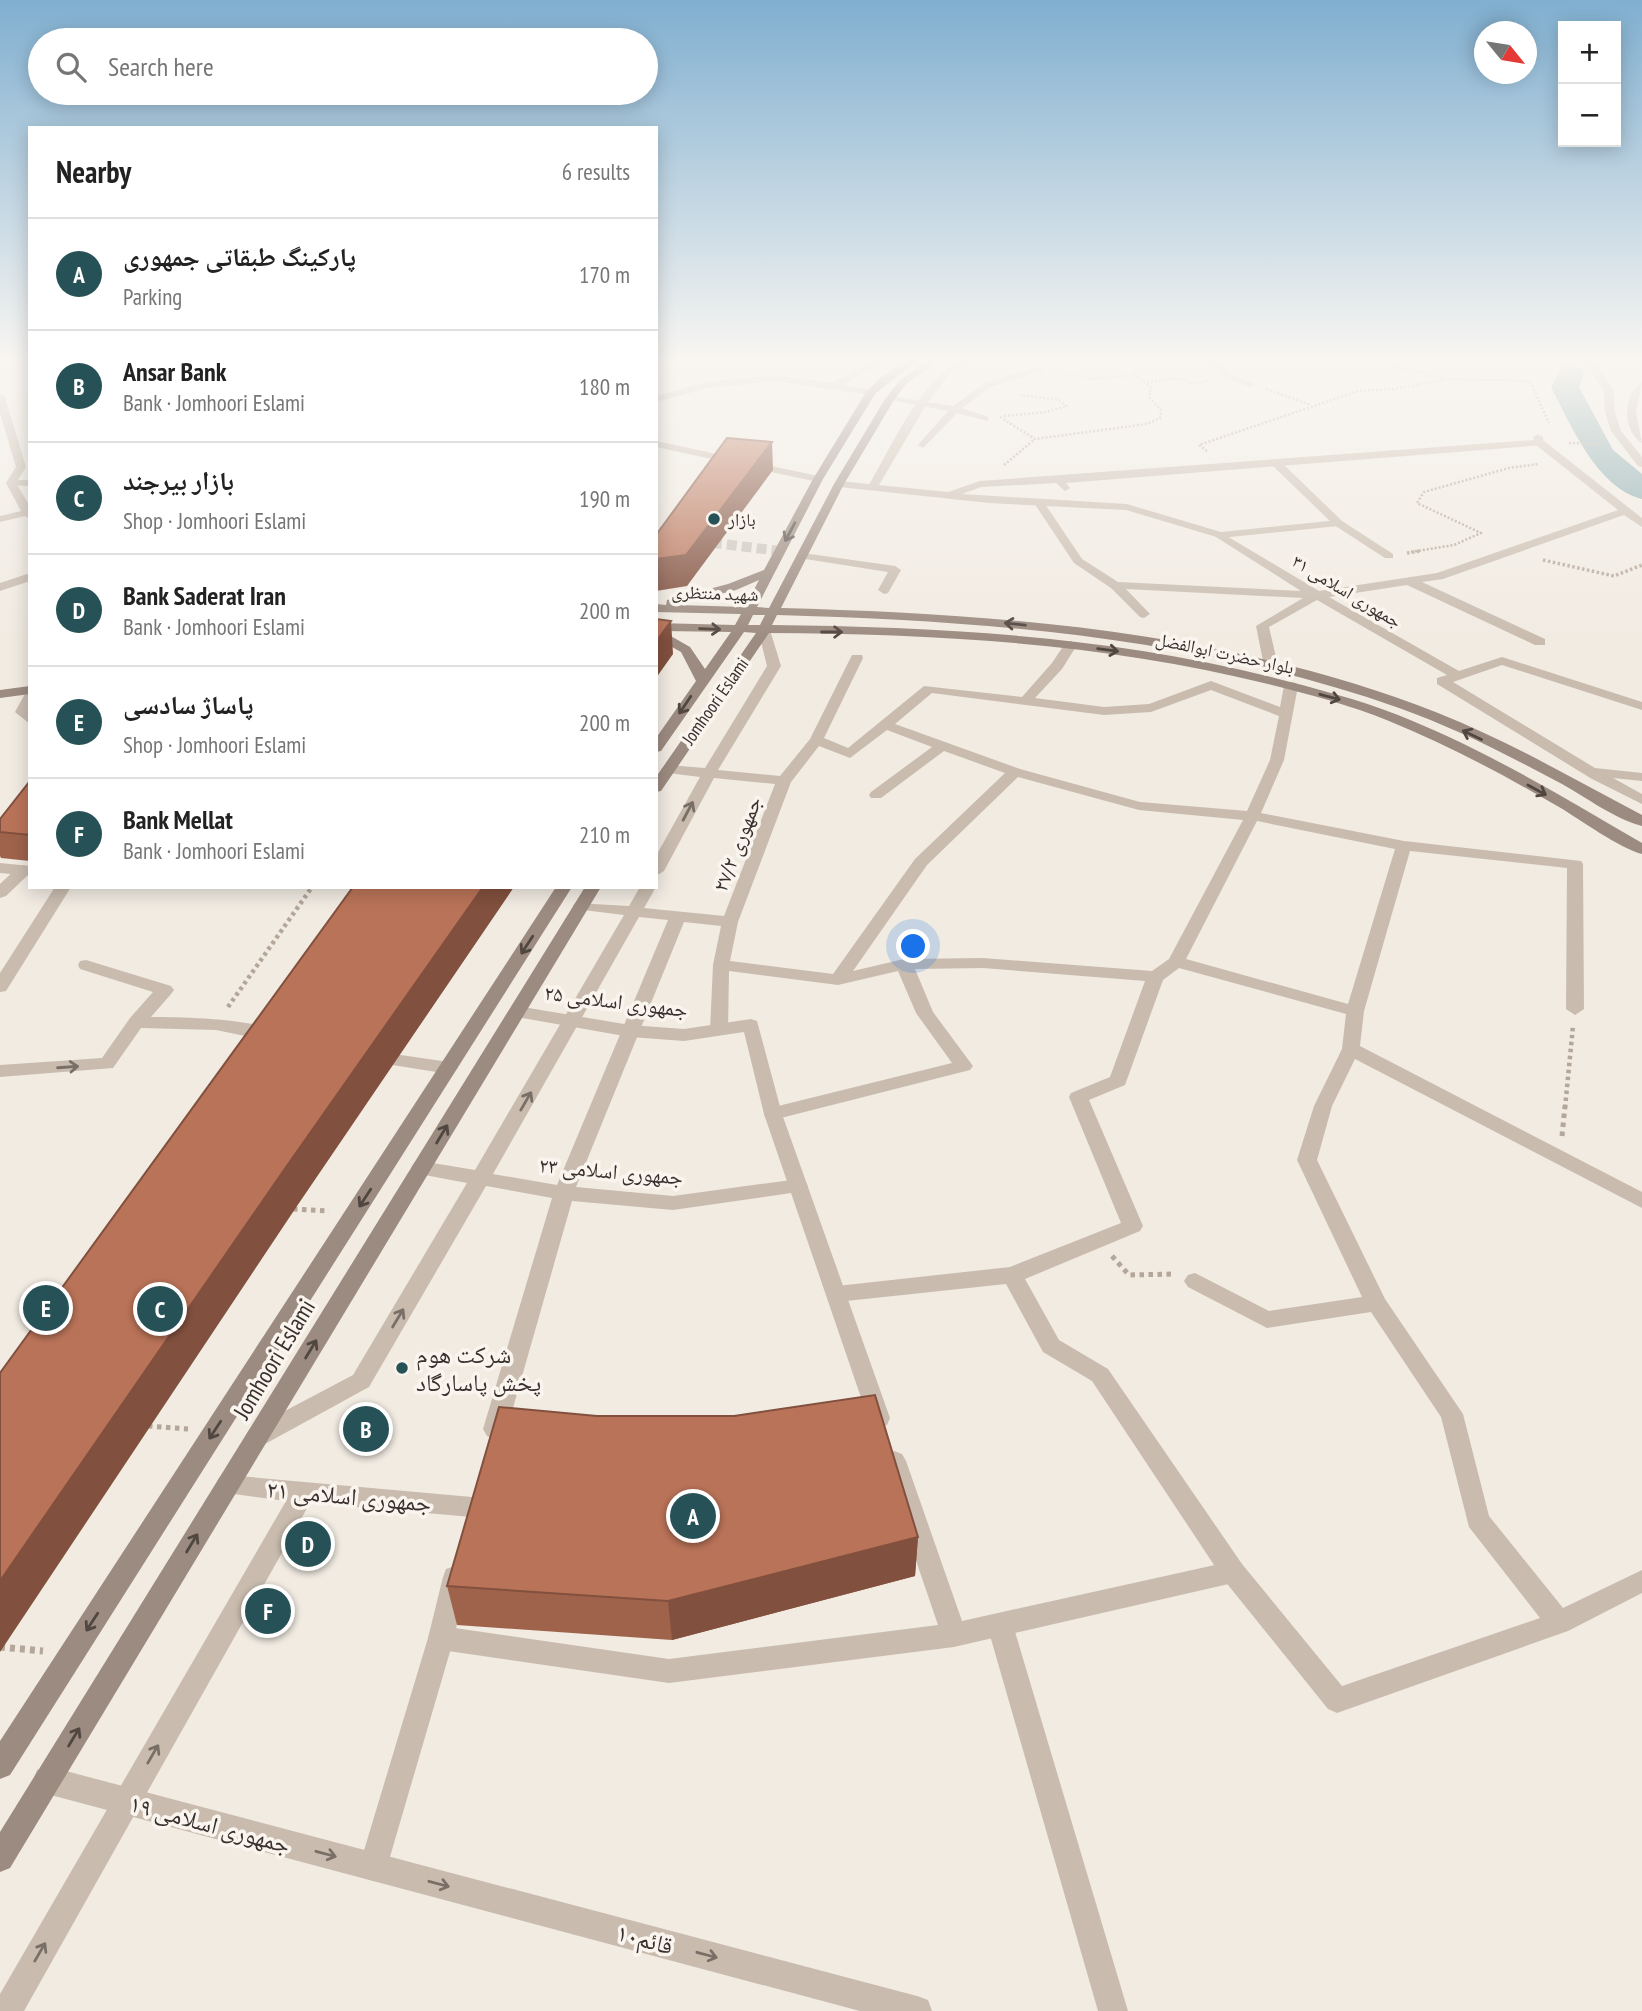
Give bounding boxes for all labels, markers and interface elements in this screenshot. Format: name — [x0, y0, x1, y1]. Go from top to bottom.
north arrow — [1474, 21, 1537, 84]
map controls — [1558, 21, 1621, 147]
button: + — [1558, 21, 1621, 84]
search box — [28, 28, 658, 105]
icon: search — [52, 48, 90, 86]
text: Search here — [108, 50, 214, 83]
button: − — [1558, 84, 1621, 147]
text: Nearby — [56, 152, 131, 191]
text: 6 results — [562, 157, 630, 186]
text: پارکینگ طبقاتی جمهوری — [123, 240, 356, 273]
text: A — [73, 260, 85, 289]
text: 170 m — [579, 260, 630, 289]
text: Parking — [123, 282, 182, 311]
text: Ansar Bank — [123, 355, 226, 388]
text: B — [73, 372, 85, 401]
text: 180 m — [579, 372, 630, 401]
text: Bank · Jomhoori Eslami — [123, 388, 305, 417]
text: بازار بیرجند — [123, 464, 234, 497]
text: C — [74, 484, 84, 513]
text: 190 m — [579, 484, 630, 513]
text: Shop · Jomhoori Eslami — [123, 506, 306, 535]
place label: بازار — [727, 508, 756, 531]
marker: بازار — [706, 511, 722, 527]
one-way arrow — [783, 521, 796, 542]
street label: جمهوری اسلامی ۳۱ — [1288, 549, 1406, 633]
text: Bank Saderat Iran — [123, 579, 286, 612]
street label: شهید منتظری — [671, 580, 759, 606]
text: D — [73, 596, 85, 625]
text: 200 m — [579, 596, 630, 625]
text: Bank · Jomhoori Eslami — [123, 612, 305, 641]
one-way arrow — [1004, 617, 1027, 630]
one-way arrow — [698, 622, 721, 635]
one-way arrow — [820, 625, 843, 639]
street label: بلوار حضرت ابوالفضل — [1154, 627, 1296, 679]
one-way arrow — [1096, 644, 1118, 657]
street label: Jomhoori Eslami — [676, 653, 753, 750]
text: پاساژ سادسی — [123, 688, 253, 721]
one-way arrow — [1318, 691, 1341, 704]
one-way arrow — [677, 695, 691, 715]
text: E — [74, 708, 84, 737]
text: 200 m — [579, 708, 630, 737]
one-way arrow — [1462, 727, 1483, 741]
text: Shop · Jomhoori Eslami — [123, 730, 306, 759]
one-way arrow — [1526, 783, 1546, 797]
street label: جمهوری ۲۷/۲ — [706, 793, 768, 895]
one-way arrow — [682, 801, 696, 822]
text: Bank Mellat — [123, 803, 233, 836]
text: F — [74, 820, 84, 849]
text: 210 m — [579, 820, 630, 849]
text: Bank · Jomhoori Eslami — [123, 836, 305, 865]
your location — [896, 929, 930, 963]
one-way arrow — [520, 934, 534, 954]
street label: جمهوری اسلامی ۲۵ — [543, 979, 689, 1023]
one-way arrow — [56, 1060, 79, 1073]
one-way arrow — [519, 1092, 533, 1112]
one-way arrow — [435, 1124, 449, 1144]
street label: جمهوری اسلامی ۲۳ — [538, 1151, 684, 1191]
one-way arrow — [357, 1188, 372, 1207]
pin: E — [23, 1282, 69, 1334]
pin: C — [137, 1283, 183, 1335]
street label: Jomhoori Eslami — [226, 1293, 322, 1425]
one-way arrow — [391, 1309, 405, 1329]
one-way arrow — [304, 1339, 318, 1359]
place label: شرکت هوم پخش پاسارگاد — [416, 1339, 541, 1398]
marker: شرکت هوم پخش پاسارگاد — [394, 1360, 410, 1376]
pin: B — [343, 1403, 389, 1455]
one-way arrow — [208, 1420, 222, 1440]
street label: جمهوری اسلامی ۲۱ — [265, 1473, 433, 1519]
pin: A — [670, 1490, 716, 1542]
pin: D — [285, 1518, 331, 1570]
one-way arrow — [186, 1533, 200, 1553]
pin: F — [245, 1585, 291, 1637]
one-way arrow — [84, 1611, 98, 1631]
one-way arrow — [66, 1728, 81, 1747]
one-way arrow — [147, 1744, 160, 1765]
street label: جمهوری اسلامی ۱۹ — [126, 1788, 294, 1860]
one-way arrow — [314, 1848, 337, 1861]
one-way arrow — [428, 1878, 450, 1891]
street label: قائم۱۰ — [613, 1917, 677, 1962]
one-way arrow — [33, 1942, 47, 1962]
one-way arrow — [695, 1949, 717, 1962]

